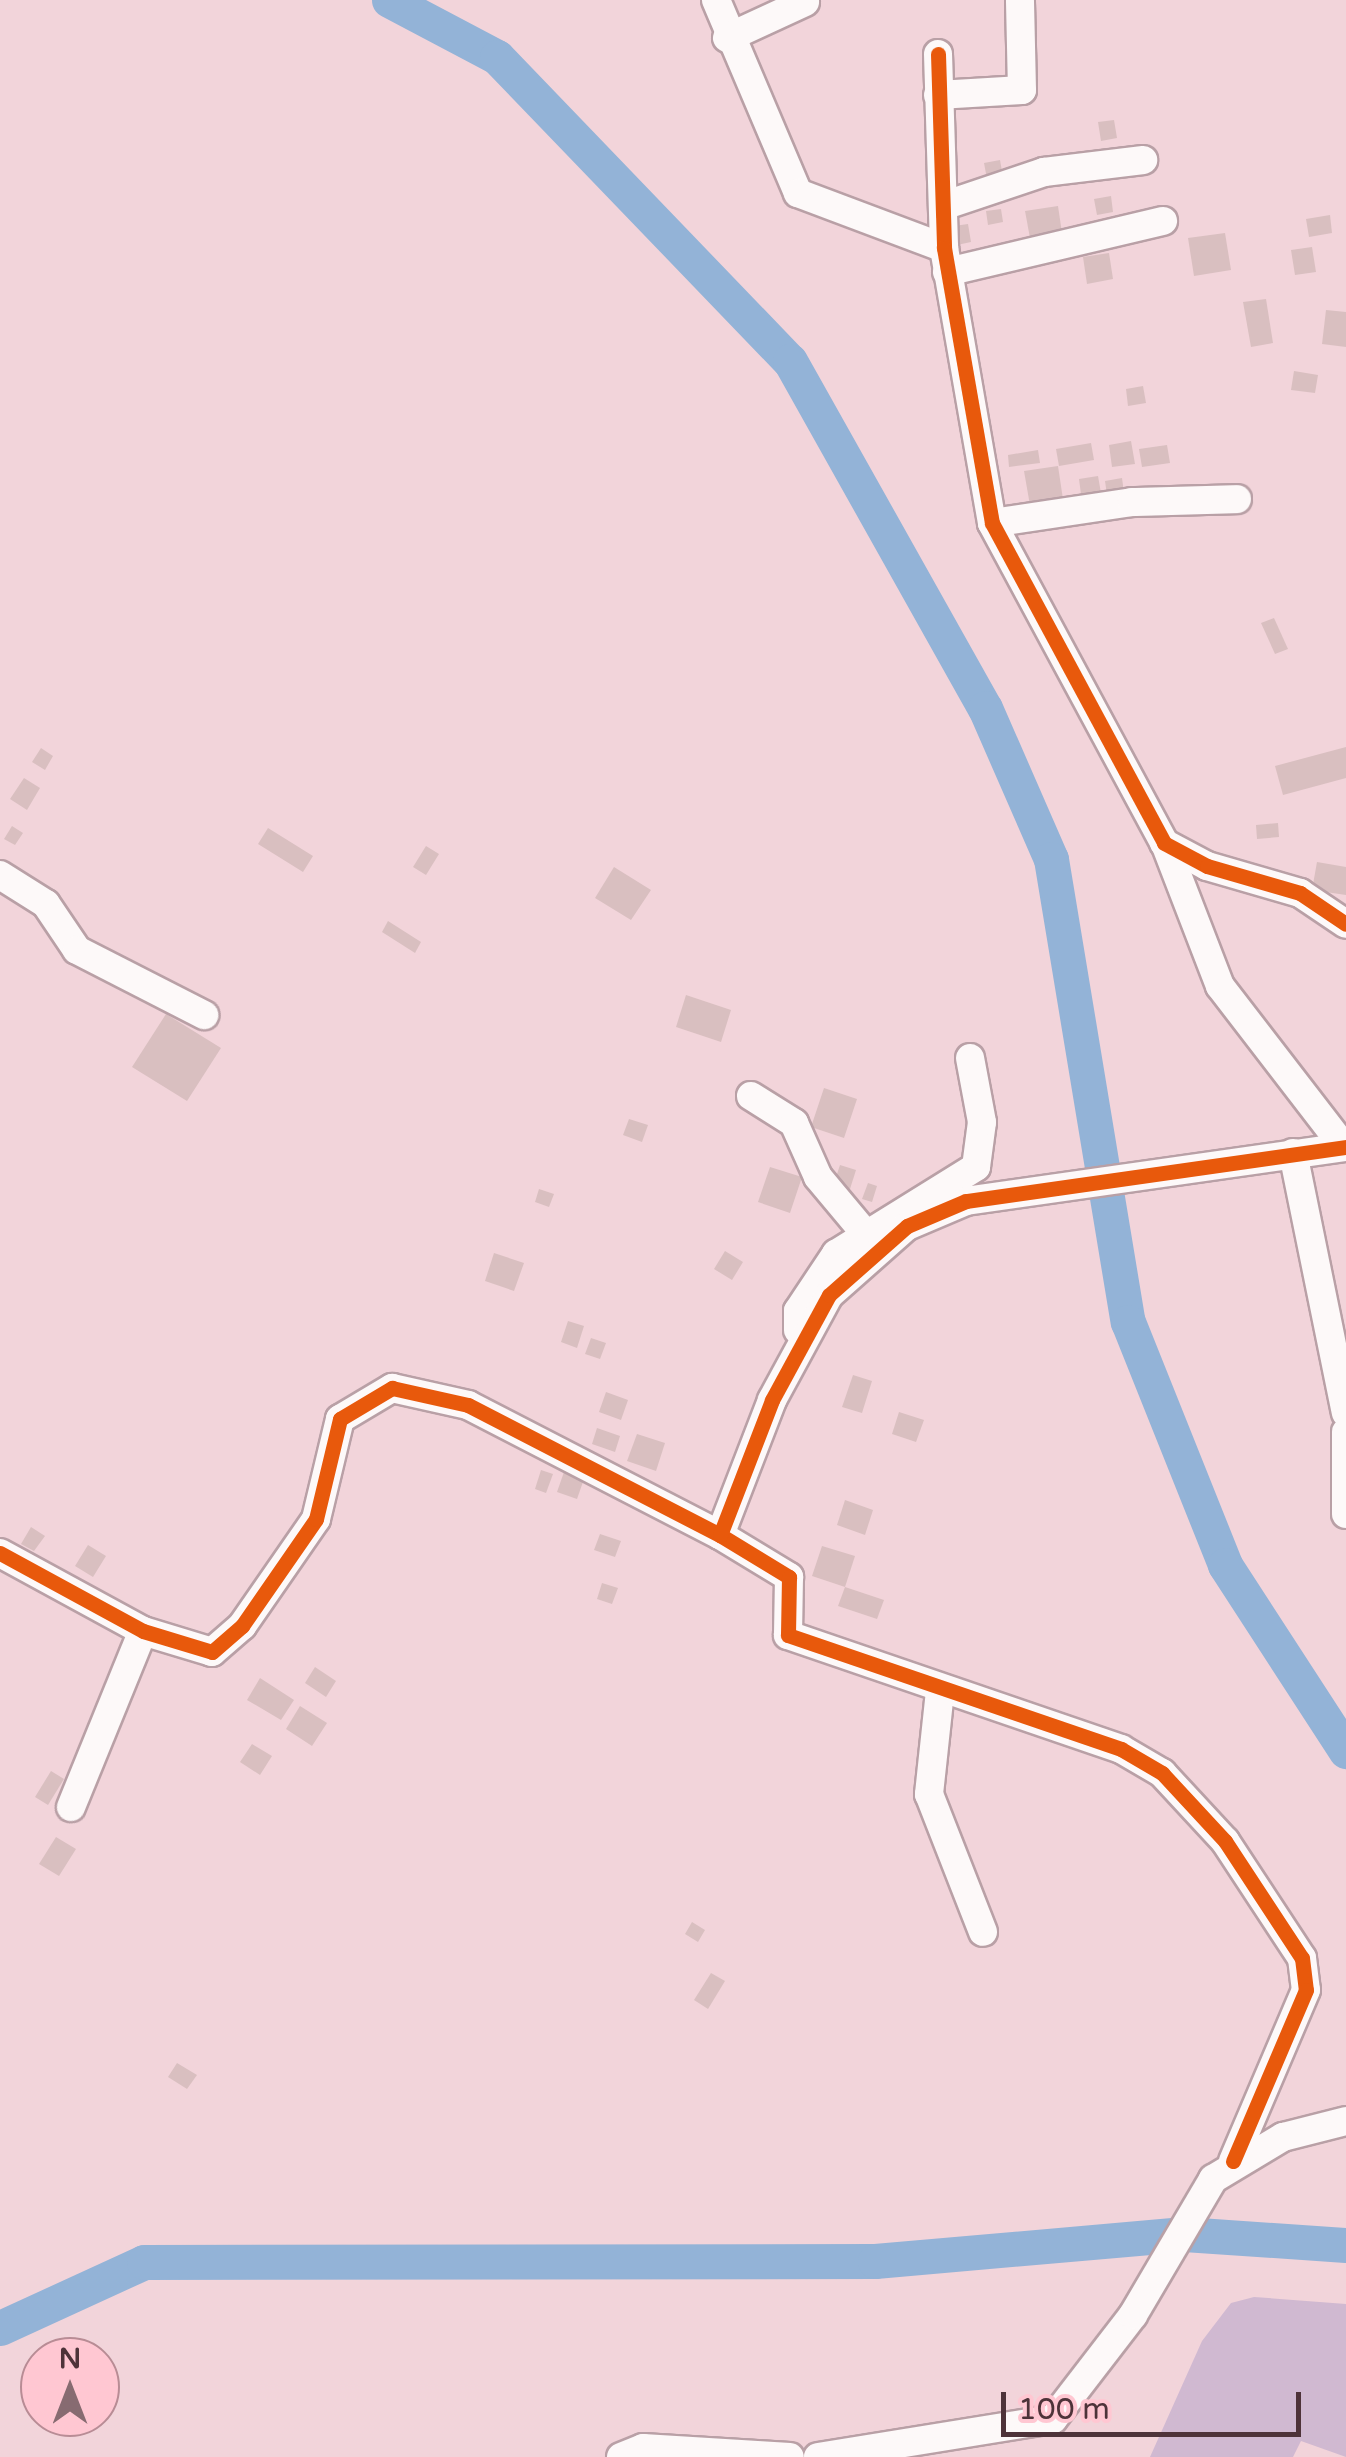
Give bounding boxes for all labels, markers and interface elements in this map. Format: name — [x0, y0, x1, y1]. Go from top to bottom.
north arrow — [20, 2337, 120, 2437]
text: N — [59, 2342, 81, 2376]
scale bar — [1006, 2372, 1306, 2434]
text: 100 m — [1018, 2391, 1110, 2428]

